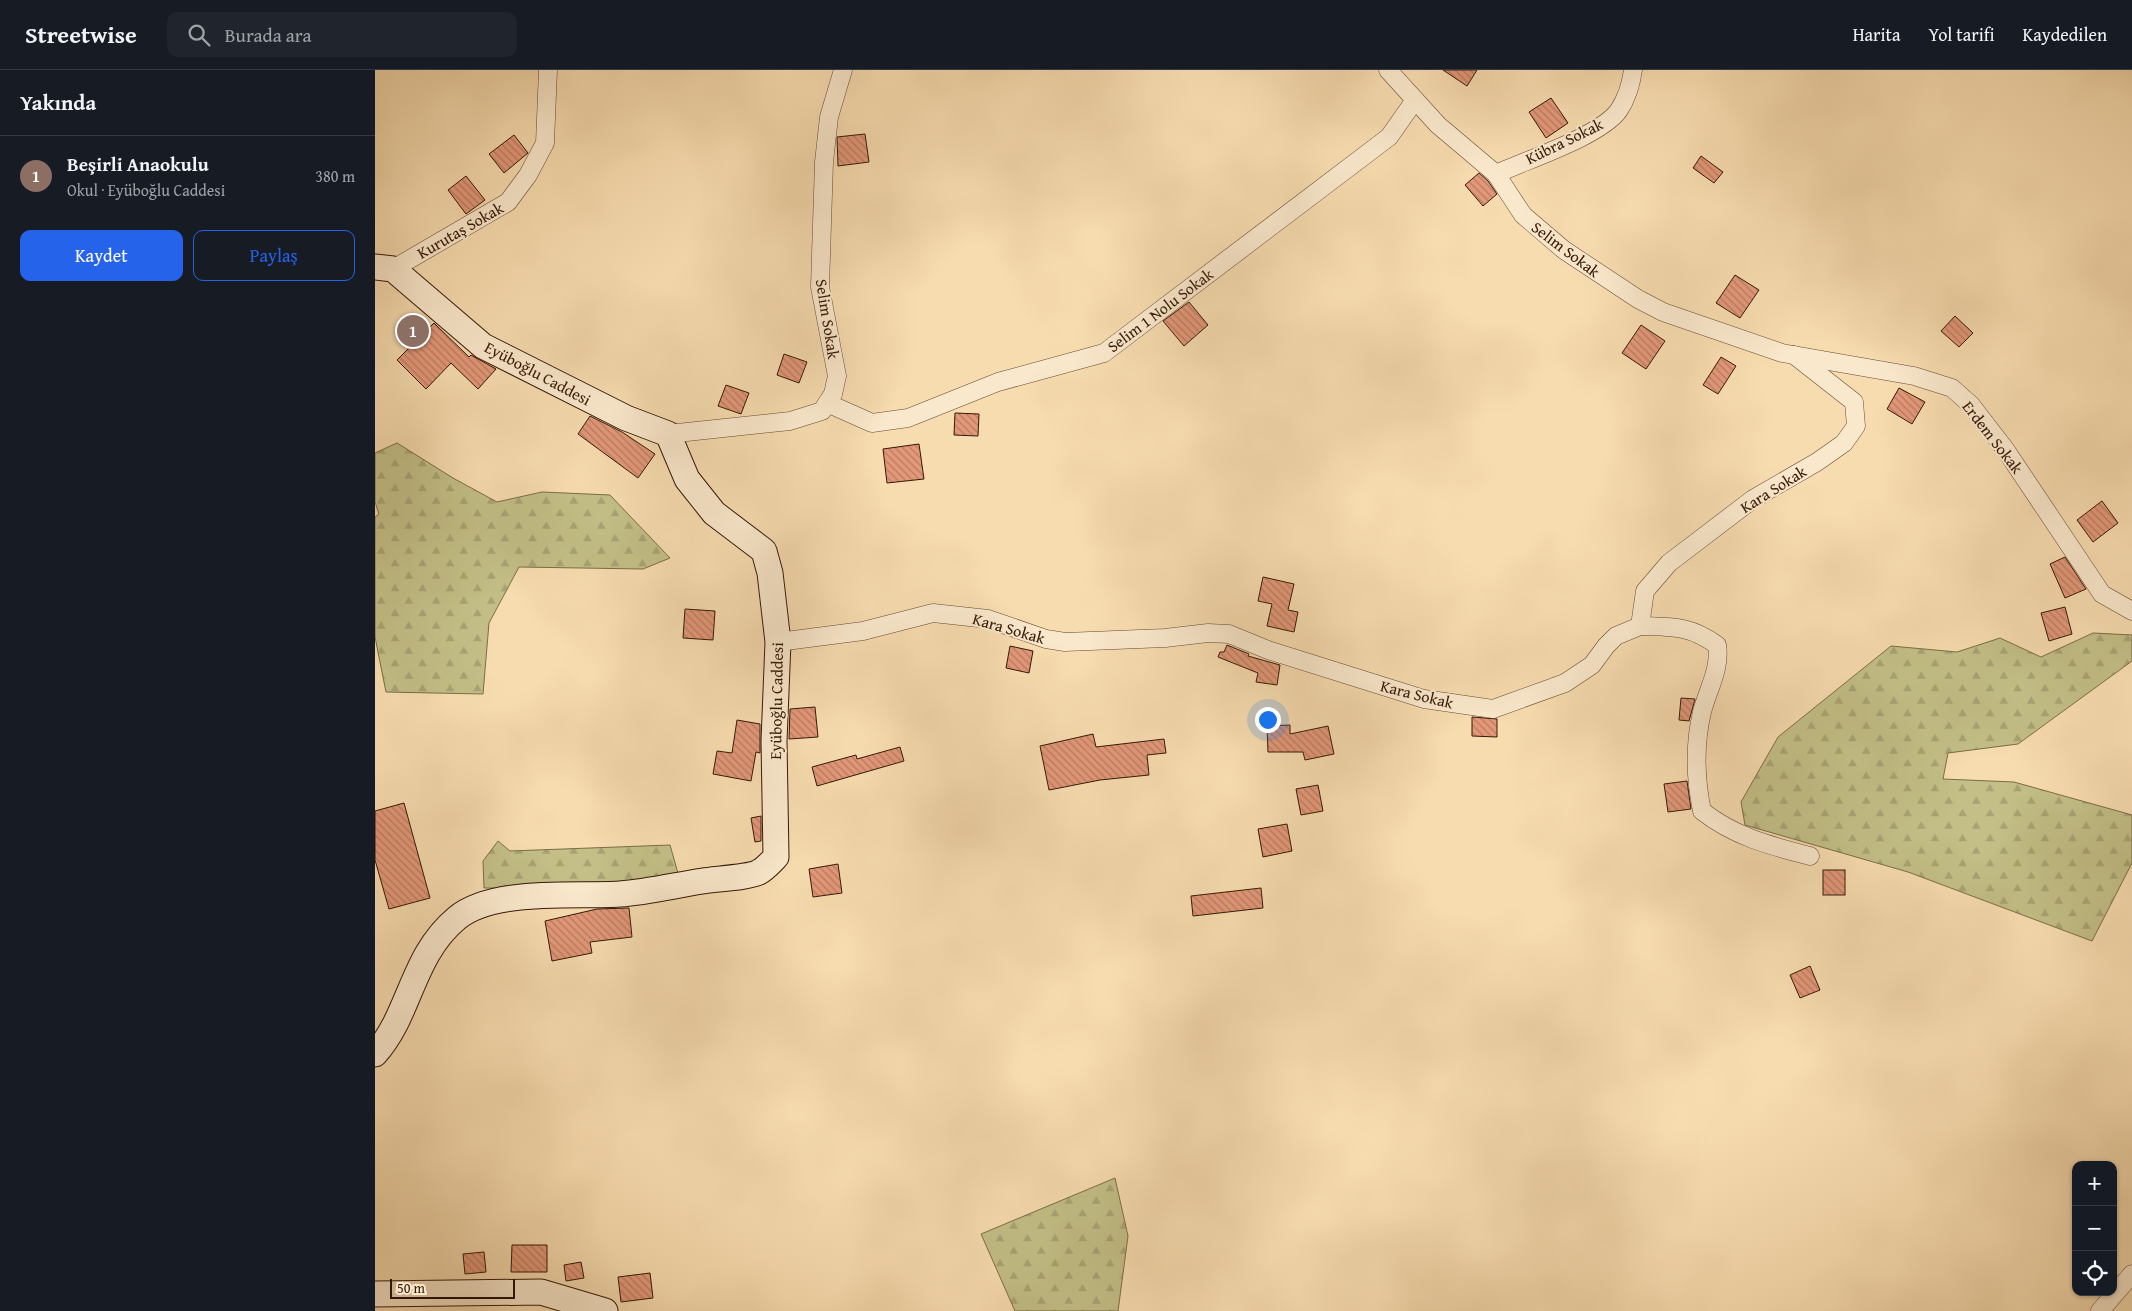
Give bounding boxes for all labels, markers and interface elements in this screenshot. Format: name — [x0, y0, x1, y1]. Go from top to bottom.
search box — [167, 12, 517, 57]
text: Streetwise — [25, 17, 137, 52]
icon: search — [185, 21, 213, 49]
text: Burada ara — [225, 21, 311, 49]
text: Harita — [1853, 21, 1900, 48]
text: Yol tarifi — [1928, 21, 1995, 48]
text: Kaydedilen — [2023, 21, 2107, 48]
text: Yakında — [20, 87, 96, 118]
street label: Kübra Sokak — [1521, 111, 1608, 170]
text: Beşirli Anaokulu — [67, 150, 209, 178]
text: 1 — [32, 164, 40, 188]
text: 380 m — [315, 164, 355, 188]
text: Okul · Eyüboğlu Caddesi — [67, 178, 225, 202]
street label: Kurutaş Sokak — [412, 195, 508, 264]
street label: Selim Sokak — [1527, 215, 1606, 283]
button: Kaydet — [20, 230, 183, 281]
button: Paylaş — [193, 230, 355, 281]
street label: Selim 1 Nolu Sokak — [1102, 262, 1219, 358]
street label: Selim Sokak — [810, 277, 846, 362]
pin: 1 — [397, 312, 429, 350]
street label: Eyüboğlu Caddesi — [481, 335, 596, 411]
street label: Erdem Sokak — [1957, 395, 2030, 479]
street label: Kara Sokak — [1735, 459, 1812, 519]
street label: Kara Sokak — [970, 606, 1049, 650]
street label: Eyüboğlu Caddesi — [763, 642, 789, 760]
street label: Kara Sokak — [1378, 673, 1457, 715]
your location — [1255, 707, 1281, 733]
map controls — [2072, 1161, 2117, 1296]
button: + — [2072, 1161, 2117, 1206]
button: − — [2072, 1206, 2117, 1251]
button: locate — [2072, 1251, 2117, 1296]
scale bar — [390, 1276, 515, 1299]
text: 50 m — [397, 1278, 425, 1298]

